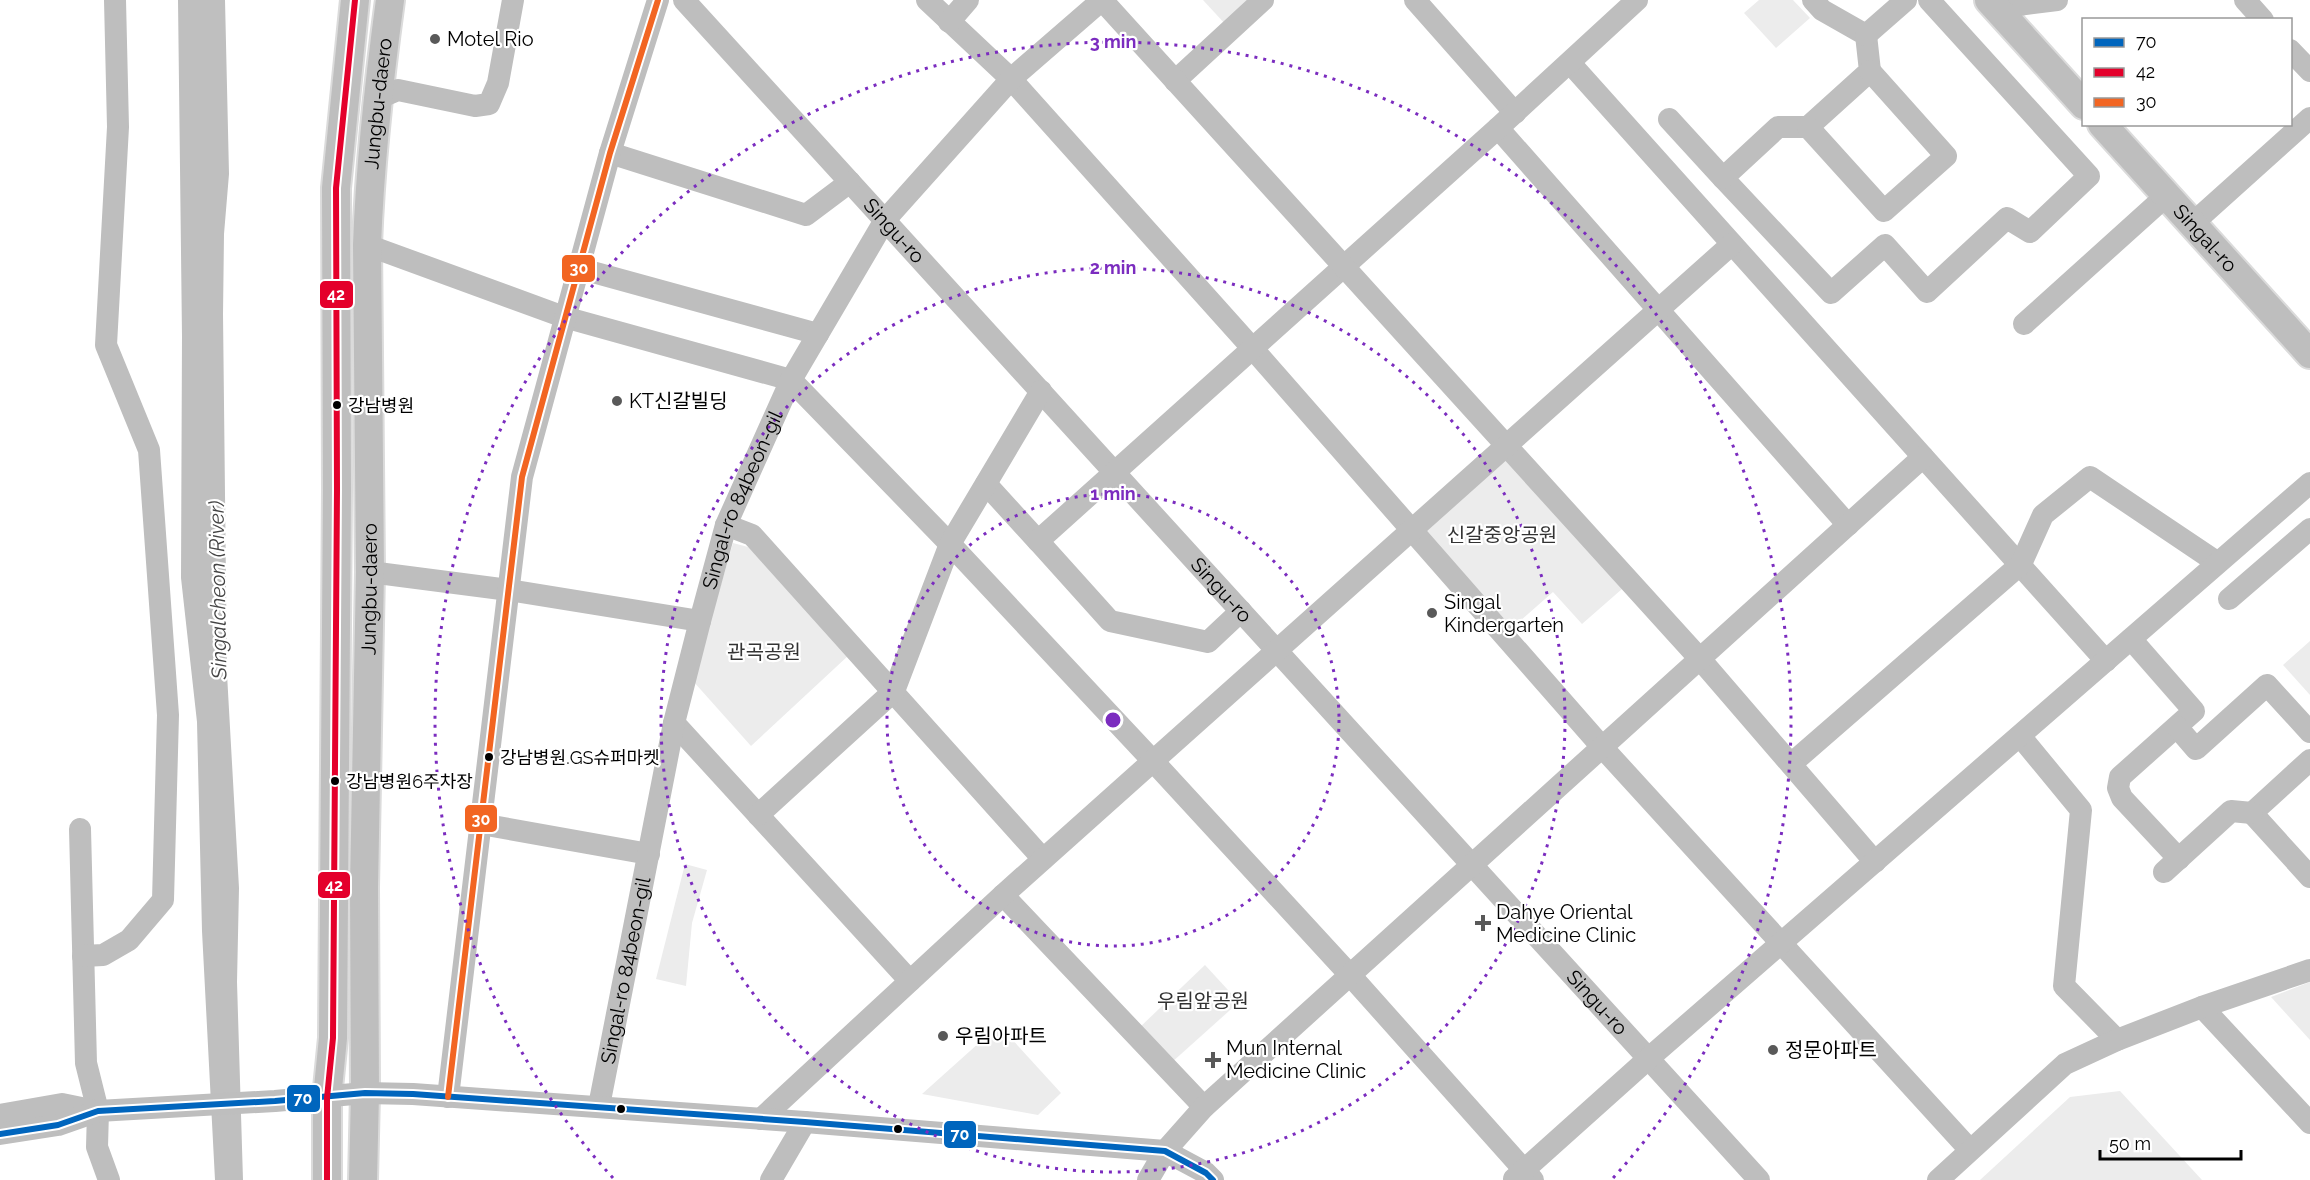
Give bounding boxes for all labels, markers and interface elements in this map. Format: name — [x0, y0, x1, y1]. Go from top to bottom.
legend — [2082, 18, 2292, 126]
place label: Motel Rio — [447, 27, 534, 51]
text: 3 min — [1090, 31, 1136, 52]
text: 70 — [2136, 31, 2157, 52]
marker: Motel Rio — [428, 32, 442, 46]
street label: Jungbu-daero — [359, 36, 397, 170]
text: 42 — [2136, 61, 2155, 82]
text: 30 — [2136, 91, 2157, 112]
street label: Singu-ro — [858, 193, 930, 268]
street label: Singal-ro — [2168, 199, 2242, 277]
line badge: 30 — [561, 254, 596, 283]
text: 2 min — [1090, 257, 1136, 278]
text: 30 — [570, 259, 589, 278]
line badge: 42 — [319, 280, 354, 309]
text: 42 — [327, 285, 345, 304]
place label: KT신갈빌딩 — [629, 389, 728, 413]
marker: KT신갈빌딩 — [610, 394, 624, 408]
place label: 강남병원 — [348, 395, 414, 416]
marker: 강남병원 — [331, 399, 343, 411]
street label: Singal-ro 84beon-gil — [697, 407, 788, 592]
text: 1 min — [1090, 483, 1136, 504]
water label: Singalcheon (River) — [203, 500, 232, 681]
street label: Jungbu-daero — [356, 523, 382, 655]
park label: 신갈중앙공원 — [1447, 523, 1557, 547]
street label: Singu-ro — [1186, 552, 1257, 627]
place label: Singal Kindergarten — [1444, 590, 1564, 637]
marker: Singal Kindergarten — [1425, 606, 1439, 620]
park label: 관곡공원 — [727, 640, 801, 664]
centre of rings — [1103, 710, 1123, 730]
place label: 강남병원.GS슈퍼마켓 — [500, 747, 660, 768]
marker: 강남병원.GS슈퍼마켓 — [483, 751, 495, 763]
place label: 강남병원6주차장 — [346, 771, 473, 792]
marker: 강남병원6주차장 — [329, 775, 341, 787]
line badge: 30 — [464, 804, 498, 833]
text: 30 — [472, 810, 491, 829]
line badge: 42 — [317, 871, 351, 899]
street label: Singal-ro 84beon-gil — [596, 875, 656, 1066]
text: 42 — [325, 876, 343, 895]
place label: Dahye Oriental Medicine Clinic — [1496, 900, 1636, 947]
marker: Dahye Oriental Medicine Clinic — [1474, 914, 1492, 932]
street label: Singu-ro — [1562, 965, 1633, 1040]
park label: 우림앞공원 — [1157, 989, 1249, 1013]
place label: 우림아파트 — [955, 1024, 1047, 1048]
marker: 우림아파트 — [936, 1029, 950, 1043]
place label: Mun Internal Medicine Clinic — [1226, 1036, 1366, 1083]
place label: 정문아파트 — [1785, 1038, 1877, 1062]
marker: 정문아파트 — [1766, 1043, 1780, 1057]
marker: Mun Internal Medicine Clinic — [1204, 1051, 1222, 1069]
line badge: 70 — [286, 1084, 321, 1113]
text: 70 — [294, 1089, 313, 1108]
unlabelled marker — [615, 1103, 627, 1115]
line badge: 70 — [943, 1120, 977, 1149]
unlabelled marker — [892, 1123, 904, 1135]
scale bar — [2100, 1123, 2241, 1161]
text: 70 — [951, 1125, 970, 1144]
text: 50 m — [2109, 1133, 2151, 1154]

